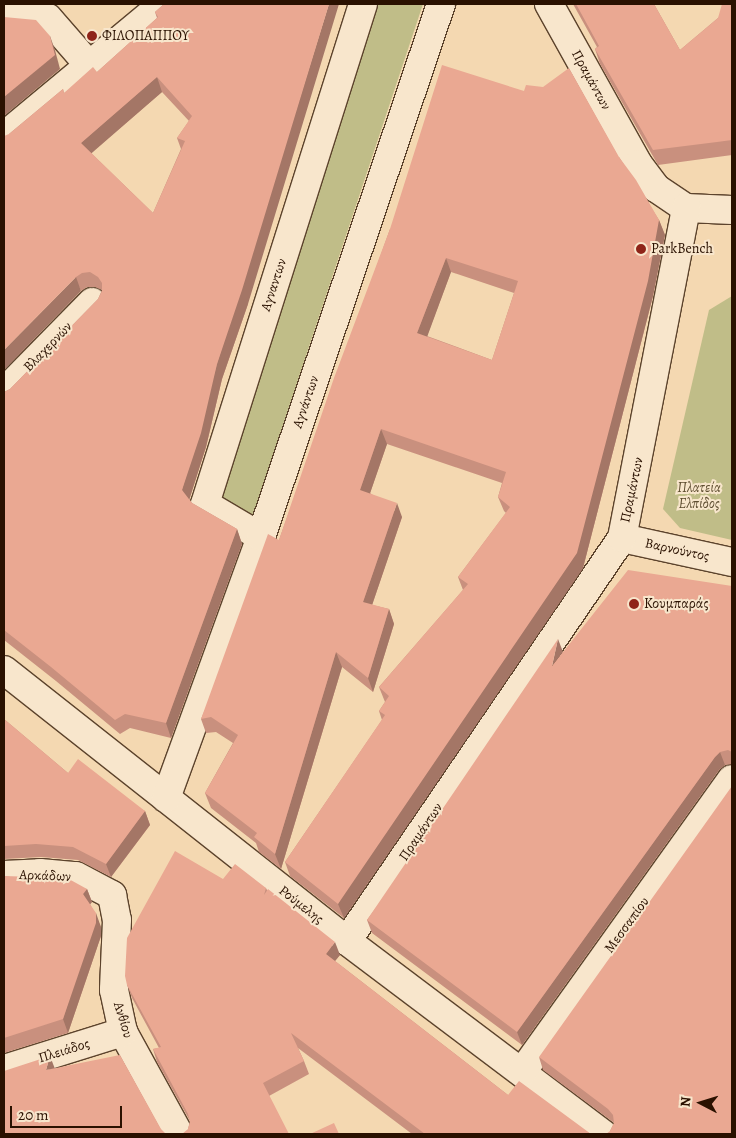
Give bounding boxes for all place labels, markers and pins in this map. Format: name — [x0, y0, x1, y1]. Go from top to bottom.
place label: ΦΙΛΟΠΑΠΠΟΥ — [102, 28, 189, 44]
marker: ΦΙΛΟΠΑΠΠΟΥ — [86, 30, 98, 42]
place label: ParkBench — [651, 241, 713, 257]
marker: ParkBench — [635, 243, 647, 255]
place label: Κουμπαράς — [644, 596, 708, 612]
marker: Κουμπαράς — [628, 598, 640, 610]

